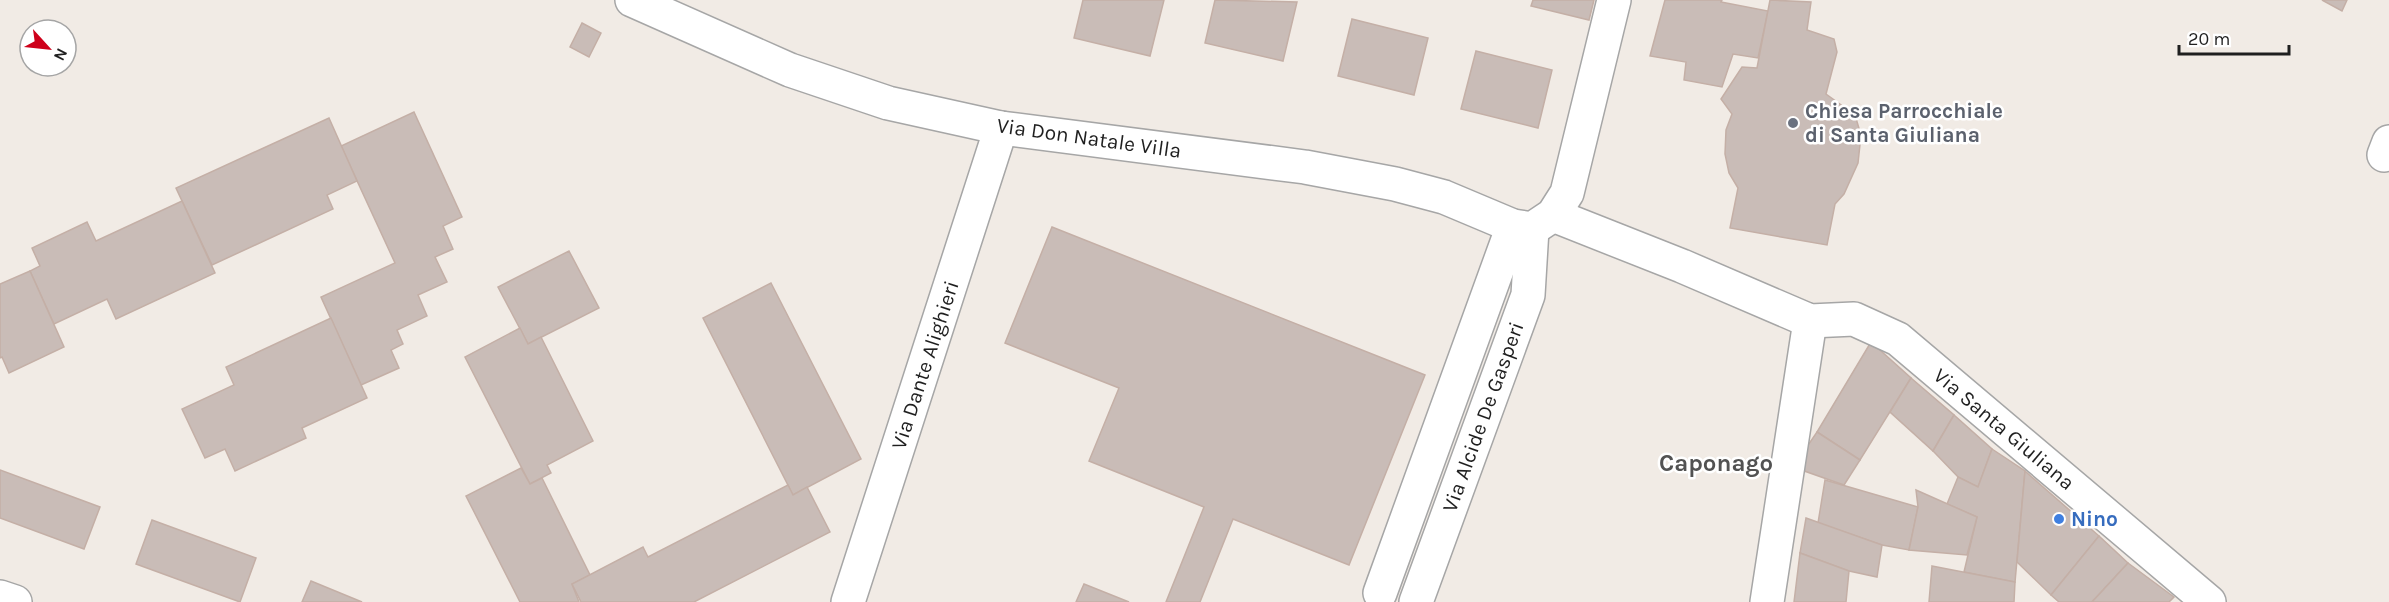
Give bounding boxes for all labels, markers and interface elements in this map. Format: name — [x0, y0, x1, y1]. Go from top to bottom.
north arrow — [18, 18, 78, 78]
scale bar — [2179, 18, 2288, 56]
text: 20 m — [2188, 28, 2230, 50]
text: N — [50, 45, 72, 64]
place label: Chiesa Parrocchiale di Santa Giuliana — [1805, 99, 2003, 147]
street label: Via Don Natale Villa — [995, 113, 1183, 163]
marker: Chiesa Parrocchiale di Santa Giuliana — [1786, 116, 1800, 130]
street label: Via Dante Alighieri — [886, 278, 964, 452]
street label: Via Alcide De Gasperi — [1437, 319, 1529, 515]
street label: Via Santa Giuliana — [1929, 363, 2079, 495]
district label: Caponago — [1659, 449, 1773, 477]
place label: Nino — [2071, 507, 2118, 531]
marker: Nino — [2052, 512, 2066, 526]

